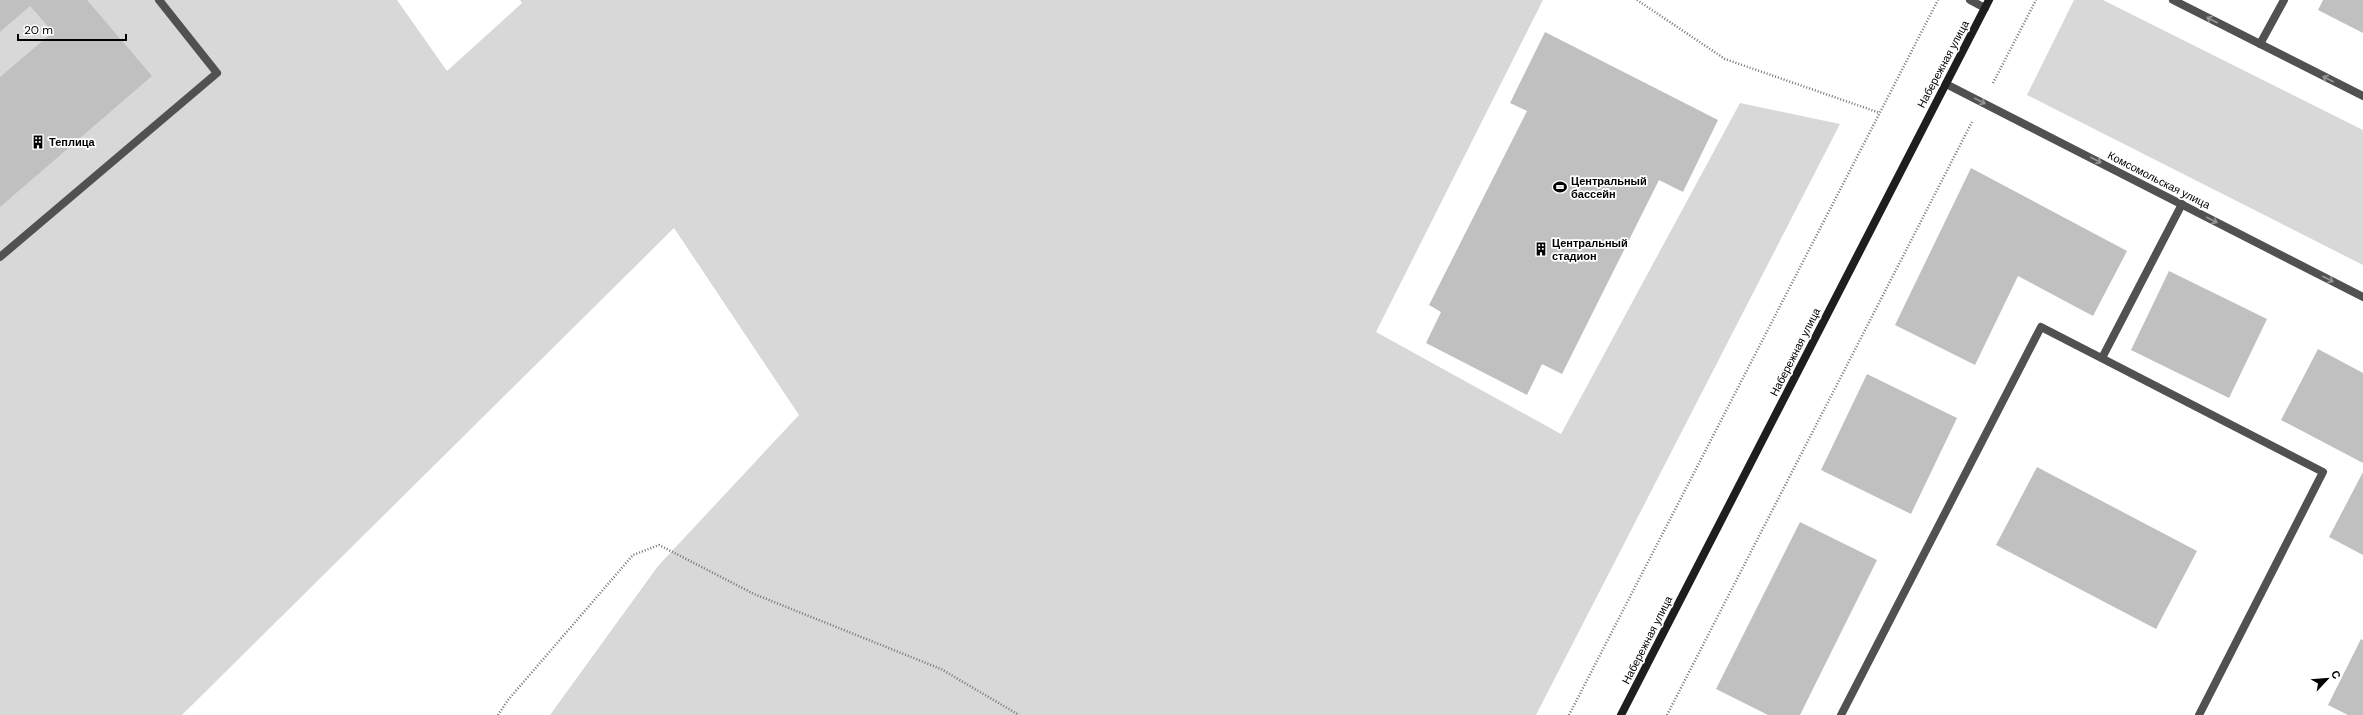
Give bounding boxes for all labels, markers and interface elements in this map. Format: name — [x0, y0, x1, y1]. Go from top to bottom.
scale bar — [18, 16, 126, 42]
one-way arrow — [2207, 16, 2219, 23]
street label: Набережная улица — [1914, 17, 1972, 110]
text: 20 m — [24, 22, 53, 38]
one-way arrow — [2322, 75, 2334, 82]
one-way arrow — [1974, 98, 1986, 105]
building icon: Теплица — [30, 134, 46, 150]
place label: Теплица — [49, 135, 96, 149]
street label: Комсомольская улица — [2105, 148, 2213, 212]
one-way arrow — [2090, 157, 2102, 165]
place label: Центральный бассейн — [1571, 174, 1647, 201]
sports icon: Центральный бассейн — [1552, 179, 1568, 195]
one-way arrow — [2206, 217, 2218, 224]
place label: Центральный стадион — [1552, 236, 1628, 263]
building icon: Центральный стадион — [1533, 241, 1549, 257]
one-way arrow — [2321, 276, 2333, 283]
street label: Набережная улица — [1767, 305, 1824, 398]
street label: Набережная улица — [1619, 593, 1676, 686]
north arrow — [2307, 659, 2347, 699]
text: С — [2328, 668, 2344, 681]

